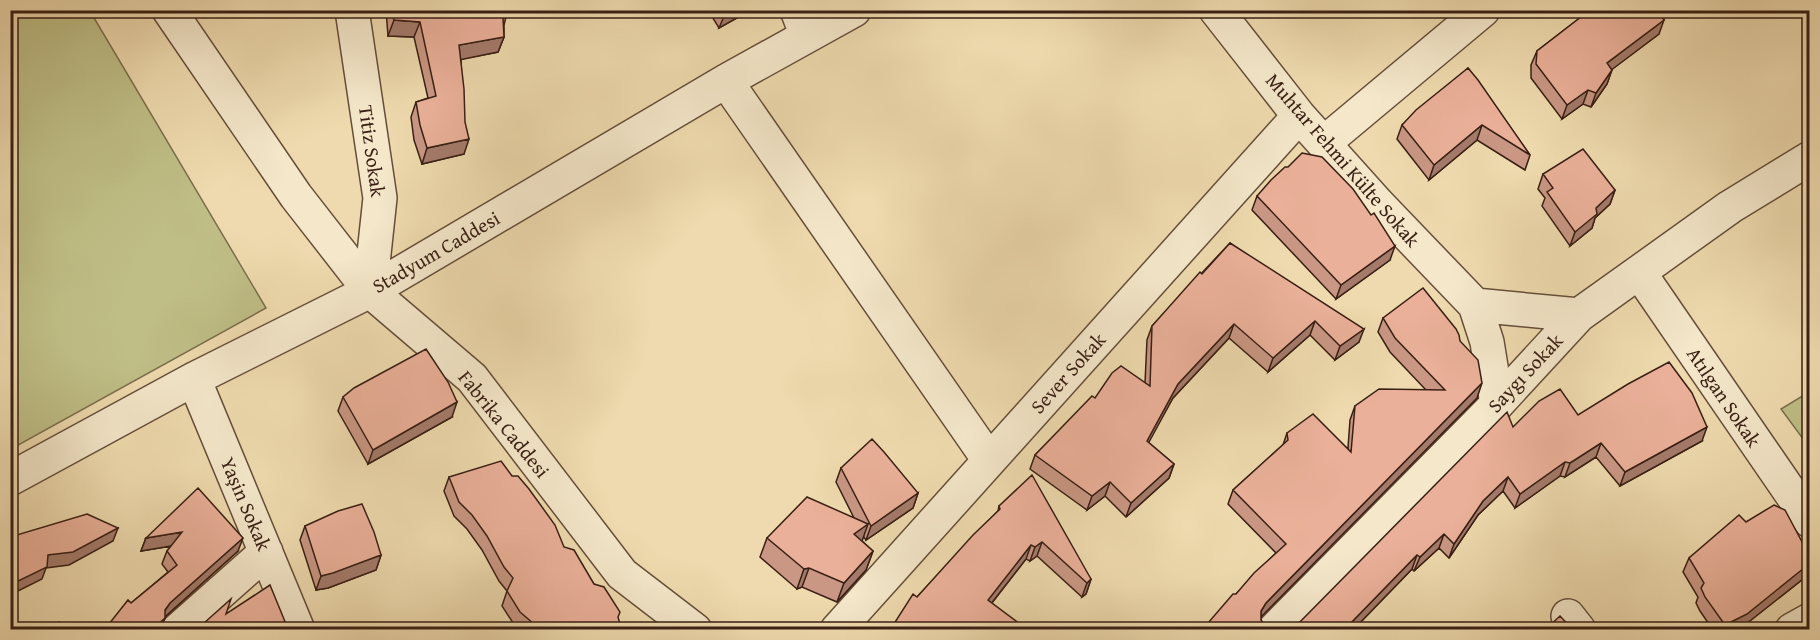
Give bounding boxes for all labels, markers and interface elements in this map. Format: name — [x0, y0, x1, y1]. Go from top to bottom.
street label: Muhtar Fehmi Külte Sokak — [1259, 66, 1428, 254]
street label: Titiz Sokak — [352, 103, 393, 200]
street label: Stadyum Caddesi — [367, 203, 505, 300]
street label: Sever Sokak — [1023, 325, 1113, 420]
street label: Saygı Sokak — [1480, 326, 1570, 419]
street label: Atılgan Sokak — [1680, 341, 1769, 453]
street label: Fabrika Caddesi — [452, 364, 557, 484]
street label: Yaşin Sokak — [214, 452, 280, 556]

